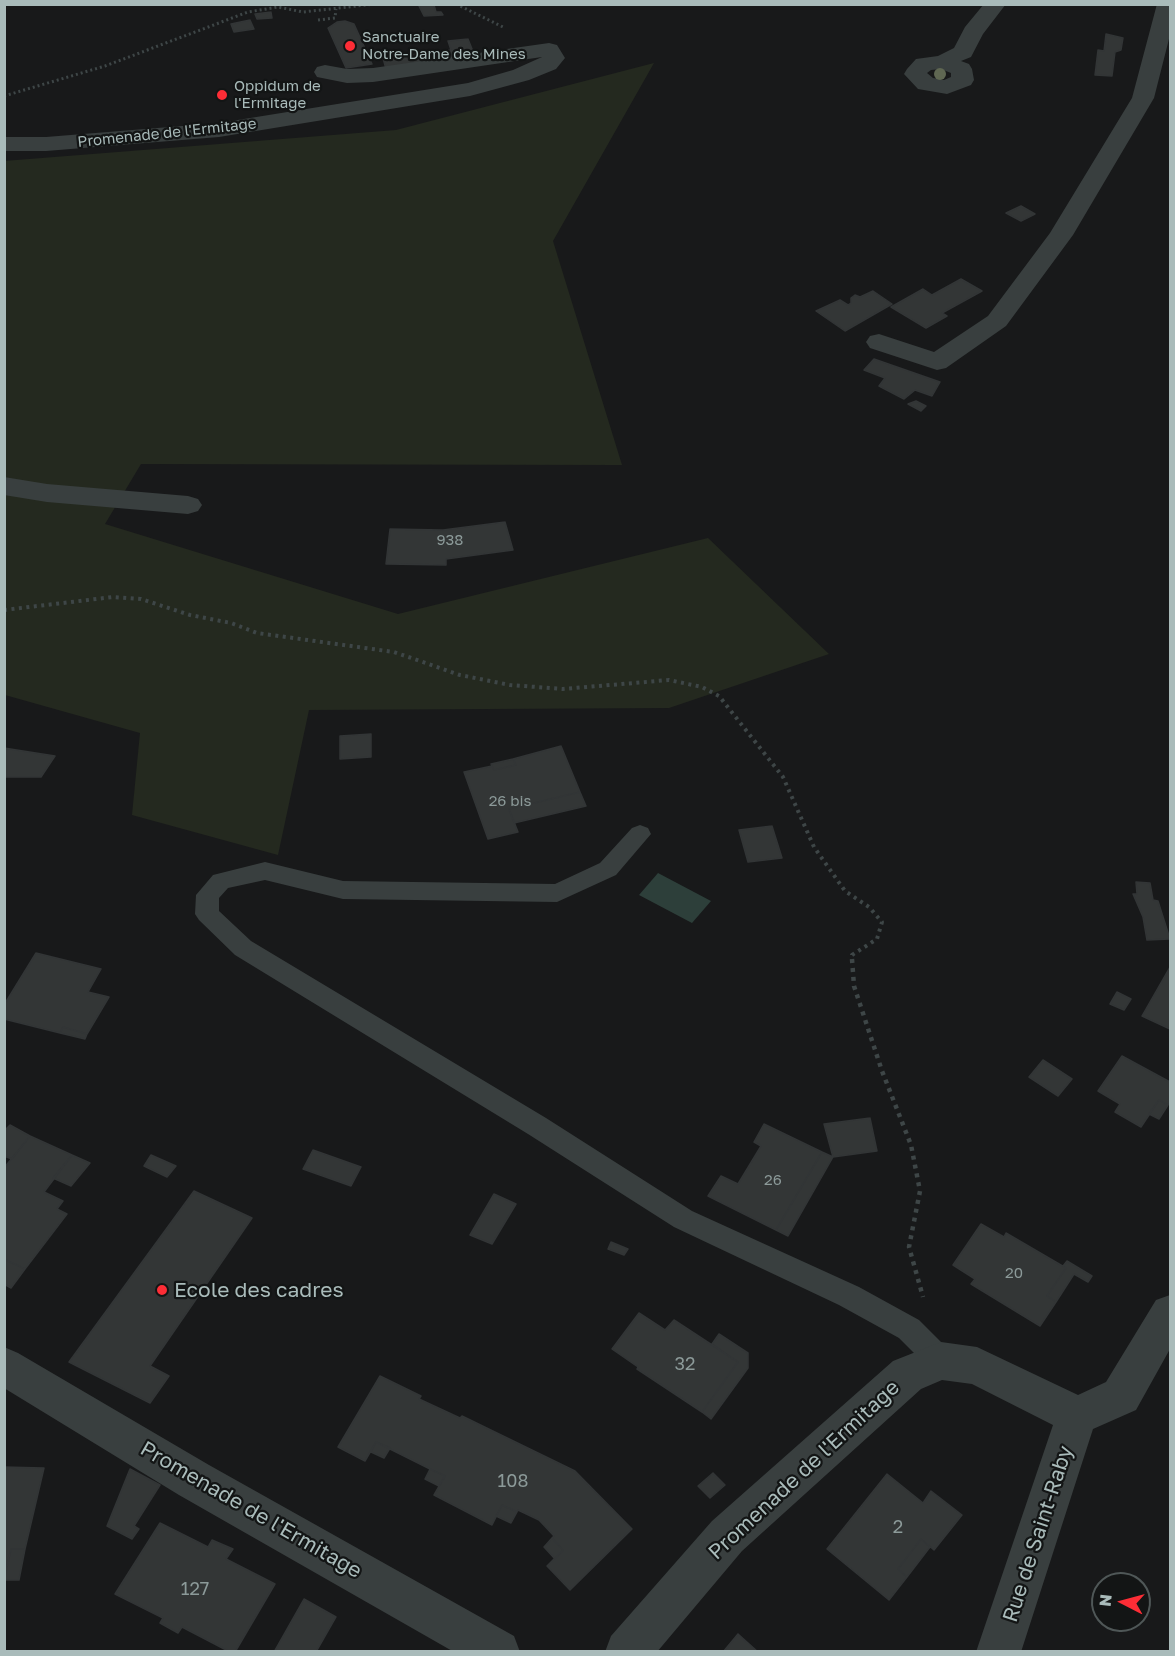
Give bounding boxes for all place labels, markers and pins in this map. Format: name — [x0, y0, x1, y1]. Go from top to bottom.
place label: Sanctuaire Notre-Dame des Mines — [362, 28, 526, 63]
marker: Sanctuaire Notre-Dame des Mines — [343, 39, 357, 53]
place label: Oppidum de l'Ermitage — [234, 77, 321, 112]
marker: Oppidum de l'Ermitage — [215, 88, 229, 102]
place label: Ecole des cadres — [174, 1277, 344, 1303]
marker: Ecole des cadres — [155, 1283, 169, 1297]

